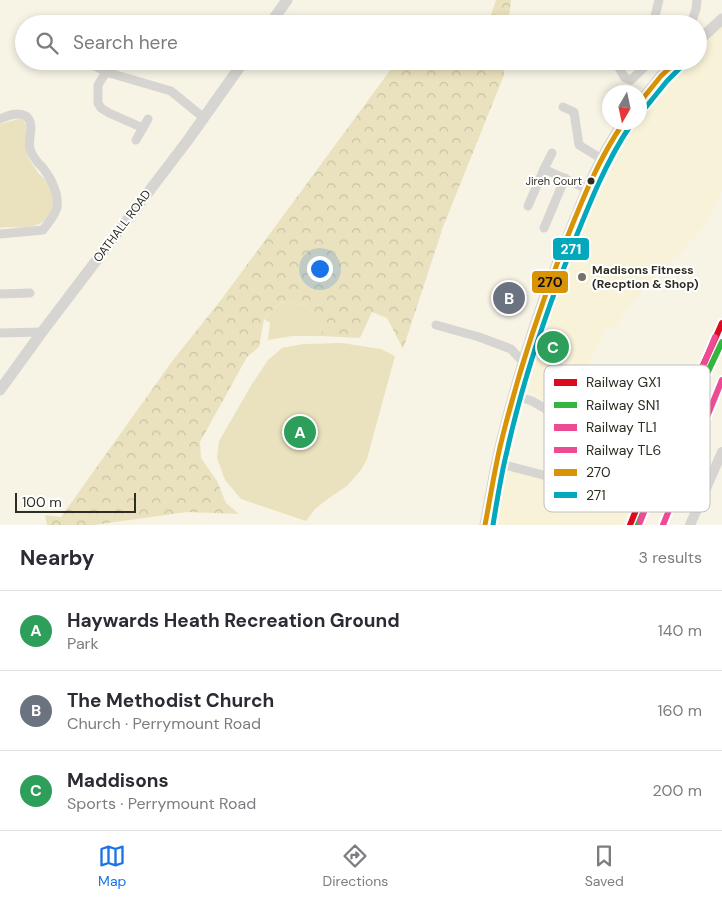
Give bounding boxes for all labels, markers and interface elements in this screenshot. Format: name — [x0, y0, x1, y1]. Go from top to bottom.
search box — [15, 15, 707, 70]
icon: search — [33, 29, 61, 57]
text: Search here — [73, 30, 178, 55]
north arrow — [602, 85, 647, 130]
place label: Jireh Court — [525, 174, 582, 188]
marker: Jireh Court — [586, 176, 596, 186]
street label: OATHALL ROAD — [90, 187, 154, 265]
line badge: 271 — [552, 237, 590, 261]
text: 271 — [561, 240, 581, 258]
your location — [307, 256, 333, 282]
place label: Madisons Fitness (Recption & Shop) — [592, 262, 699, 292]
line badge: 270 — [531, 270, 569, 294]
marker: Madisons Fitness (Recption & Shop) — [576, 271, 588, 283]
text: 270 — [537, 273, 563, 291]
pin: B — [493, 279, 525, 317]
pin: C — [537, 328, 569, 366]
legend — [544, 365, 710, 512]
text: Railway GX1 — [586, 373, 661, 391]
text: Railway SN1 — [586, 396, 660, 414]
pin: A — [284, 413, 316, 451]
text: Railway TL1 — [586, 418, 657, 436]
text: Railway TL6 — [586, 441, 661, 459]
text: 270 — [586, 463, 611, 481]
text: 271 — [586, 486, 606, 504]
scale bar — [15, 490, 136, 513]
text: 100 m — [22, 493, 62, 511]
text: Nearby — [20, 544, 94, 572]
text: 3 results — [639, 547, 702, 568]
text: Haywards Heath Recreation Ground — [67, 608, 400, 633]
text: A — [30, 620, 42, 641]
text: 140 m — [658, 620, 702, 641]
text: Park — [67, 633, 99, 654]
text: The Methodist Church — [67, 688, 274, 713]
text: B — [31, 700, 41, 721]
text: 160 m — [658, 700, 702, 721]
text: Church · Perrymount Road — [67, 713, 261, 734]
text: Maddisons — [67, 768, 169, 793]
text: C — [30, 780, 42, 801]
text: 200 m — [653, 780, 702, 801]
text: Sports · Perrymount Road — [67, 793, 256, 814]
tab: Map — [98, 842, 126, 890]
tab: Directions — [323, 842, 388, 890]
tab: Saved — [585, 842, 624, 890]

